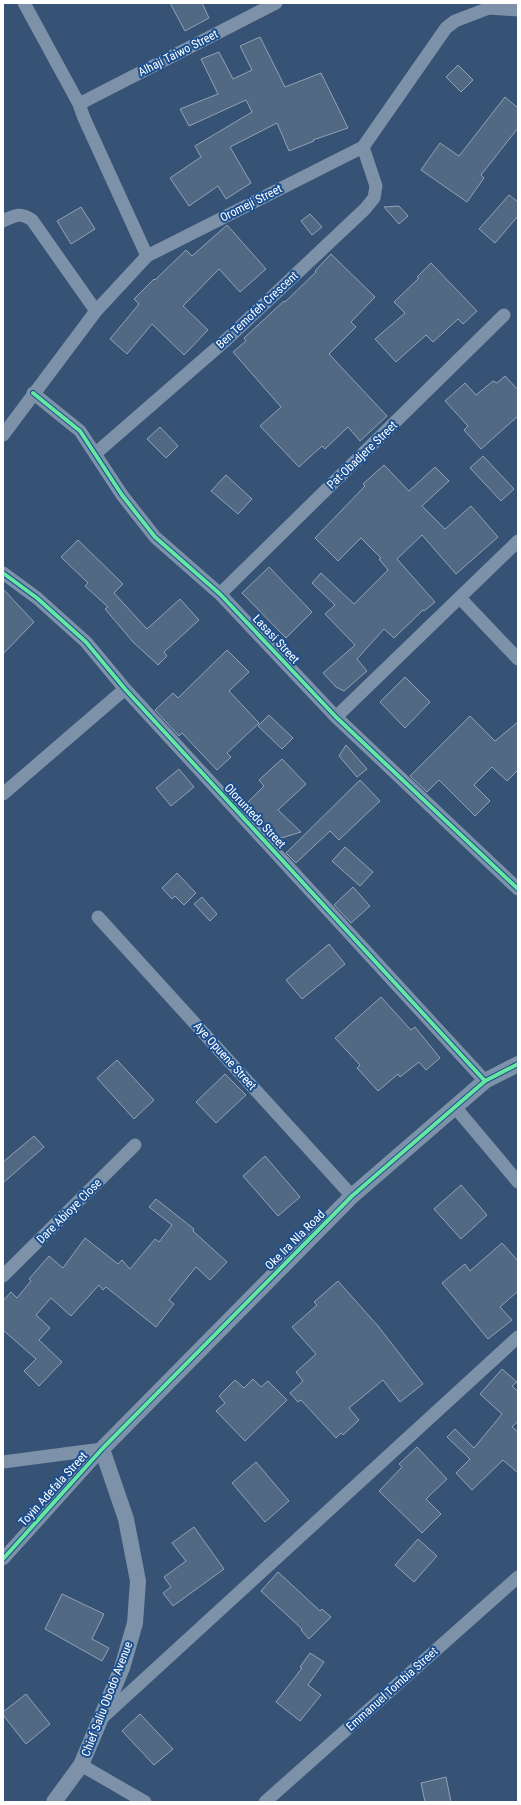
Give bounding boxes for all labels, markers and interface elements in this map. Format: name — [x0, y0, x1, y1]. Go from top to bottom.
street label: Alhaji Taiwo Street — [136, 27, 221, 79]
street label: Oromeji Street — [218, 181, 285, 225]
street label: Ben Temofeh Crescent — [213, 268, 301, 351]
street label: Pat-Obadjere Street — [324, 418, 400, 492]
street label: Lasasi Street — [250, 612, 302, 667]
street label: Oloruntedo Street — [221, 781, 289, 852]
street label: Aye Opuene Street — [191, 1019, 260, 1093]
street label: Dare Abioye Close — [34, 1175, 105, 1246]
street label: Oke Ira Nla Road — [262, 1207, 328, 1273]
street label: Toyin Adefala Street — [16, 1449, 90, 1529]
street label: Chief Saliu Obodo Avenue — [79, 1639, 136, 1758]
street label: Emmanuel Tombia Street — [343, 1644, 441, 1734]

